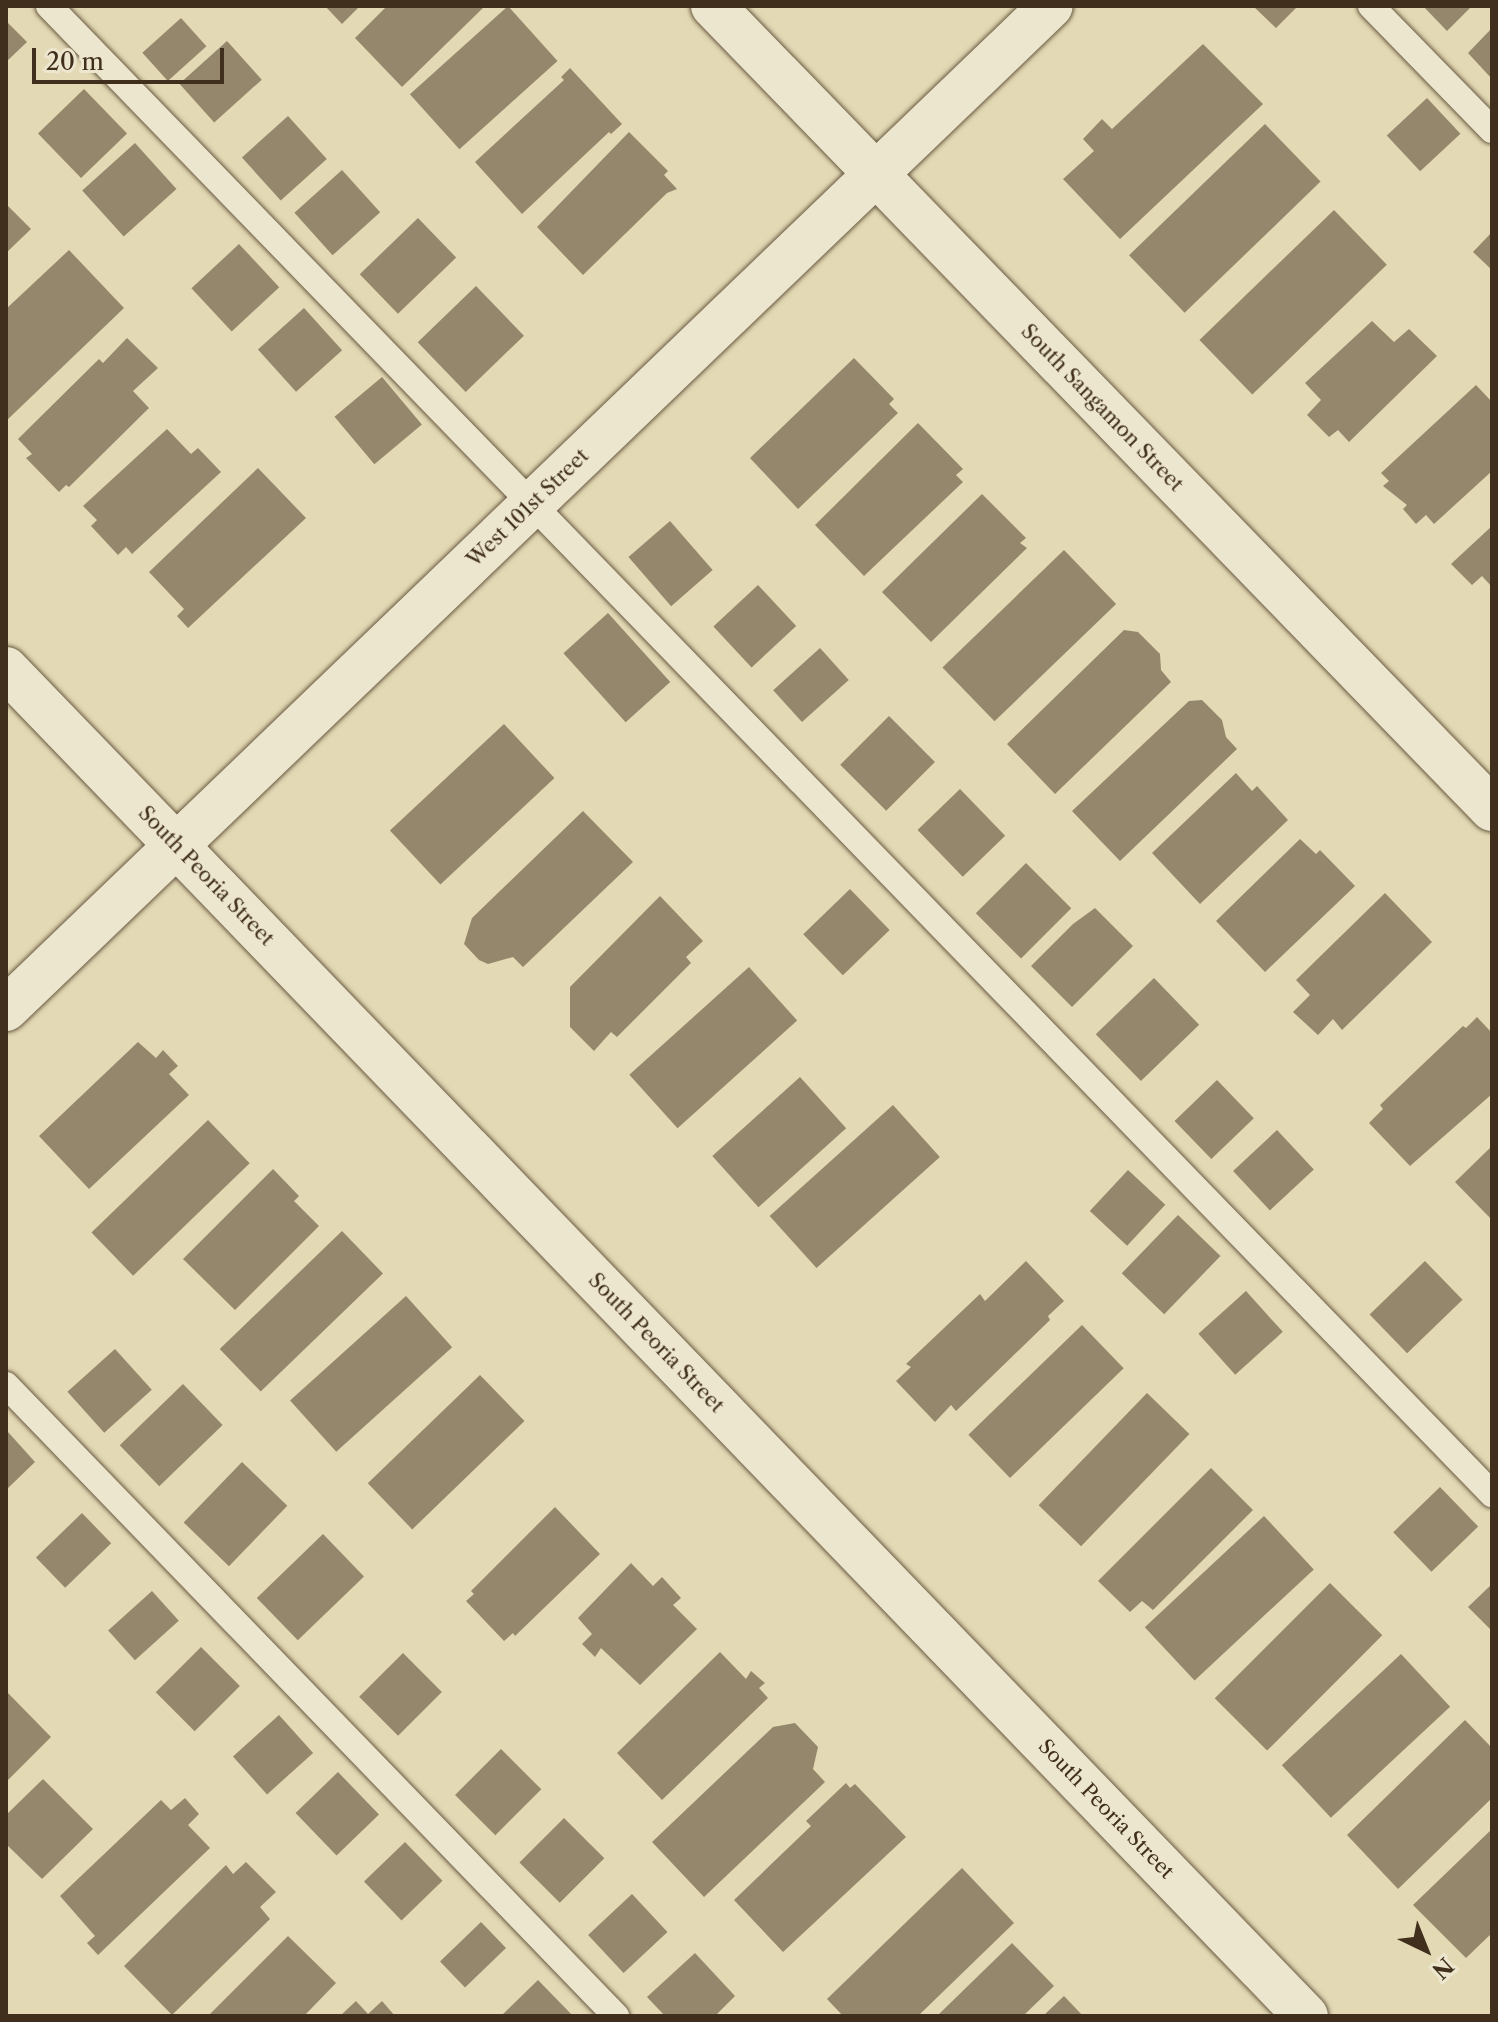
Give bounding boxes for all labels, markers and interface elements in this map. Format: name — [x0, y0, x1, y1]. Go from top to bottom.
scale bar — [36, 32, 228, 82]
text: 20 m — [46, 47, 104, 76]
street label: South Sangamon Street — [1016, 320, 1188, 496]
street label: West 101st Street — [462, 444, 594, 572]
street label: South Peoria Street — [133, 801, 279, 951]
street label: South Peoria Street — [583, 1268, 729, 1418]
street label: South Peoria Street — [1033, 1734, 1179, 1884]
north arrow — [1386, 1910, 1466, 1990]
text: N — [1427, 1952, 1459, 1984]

